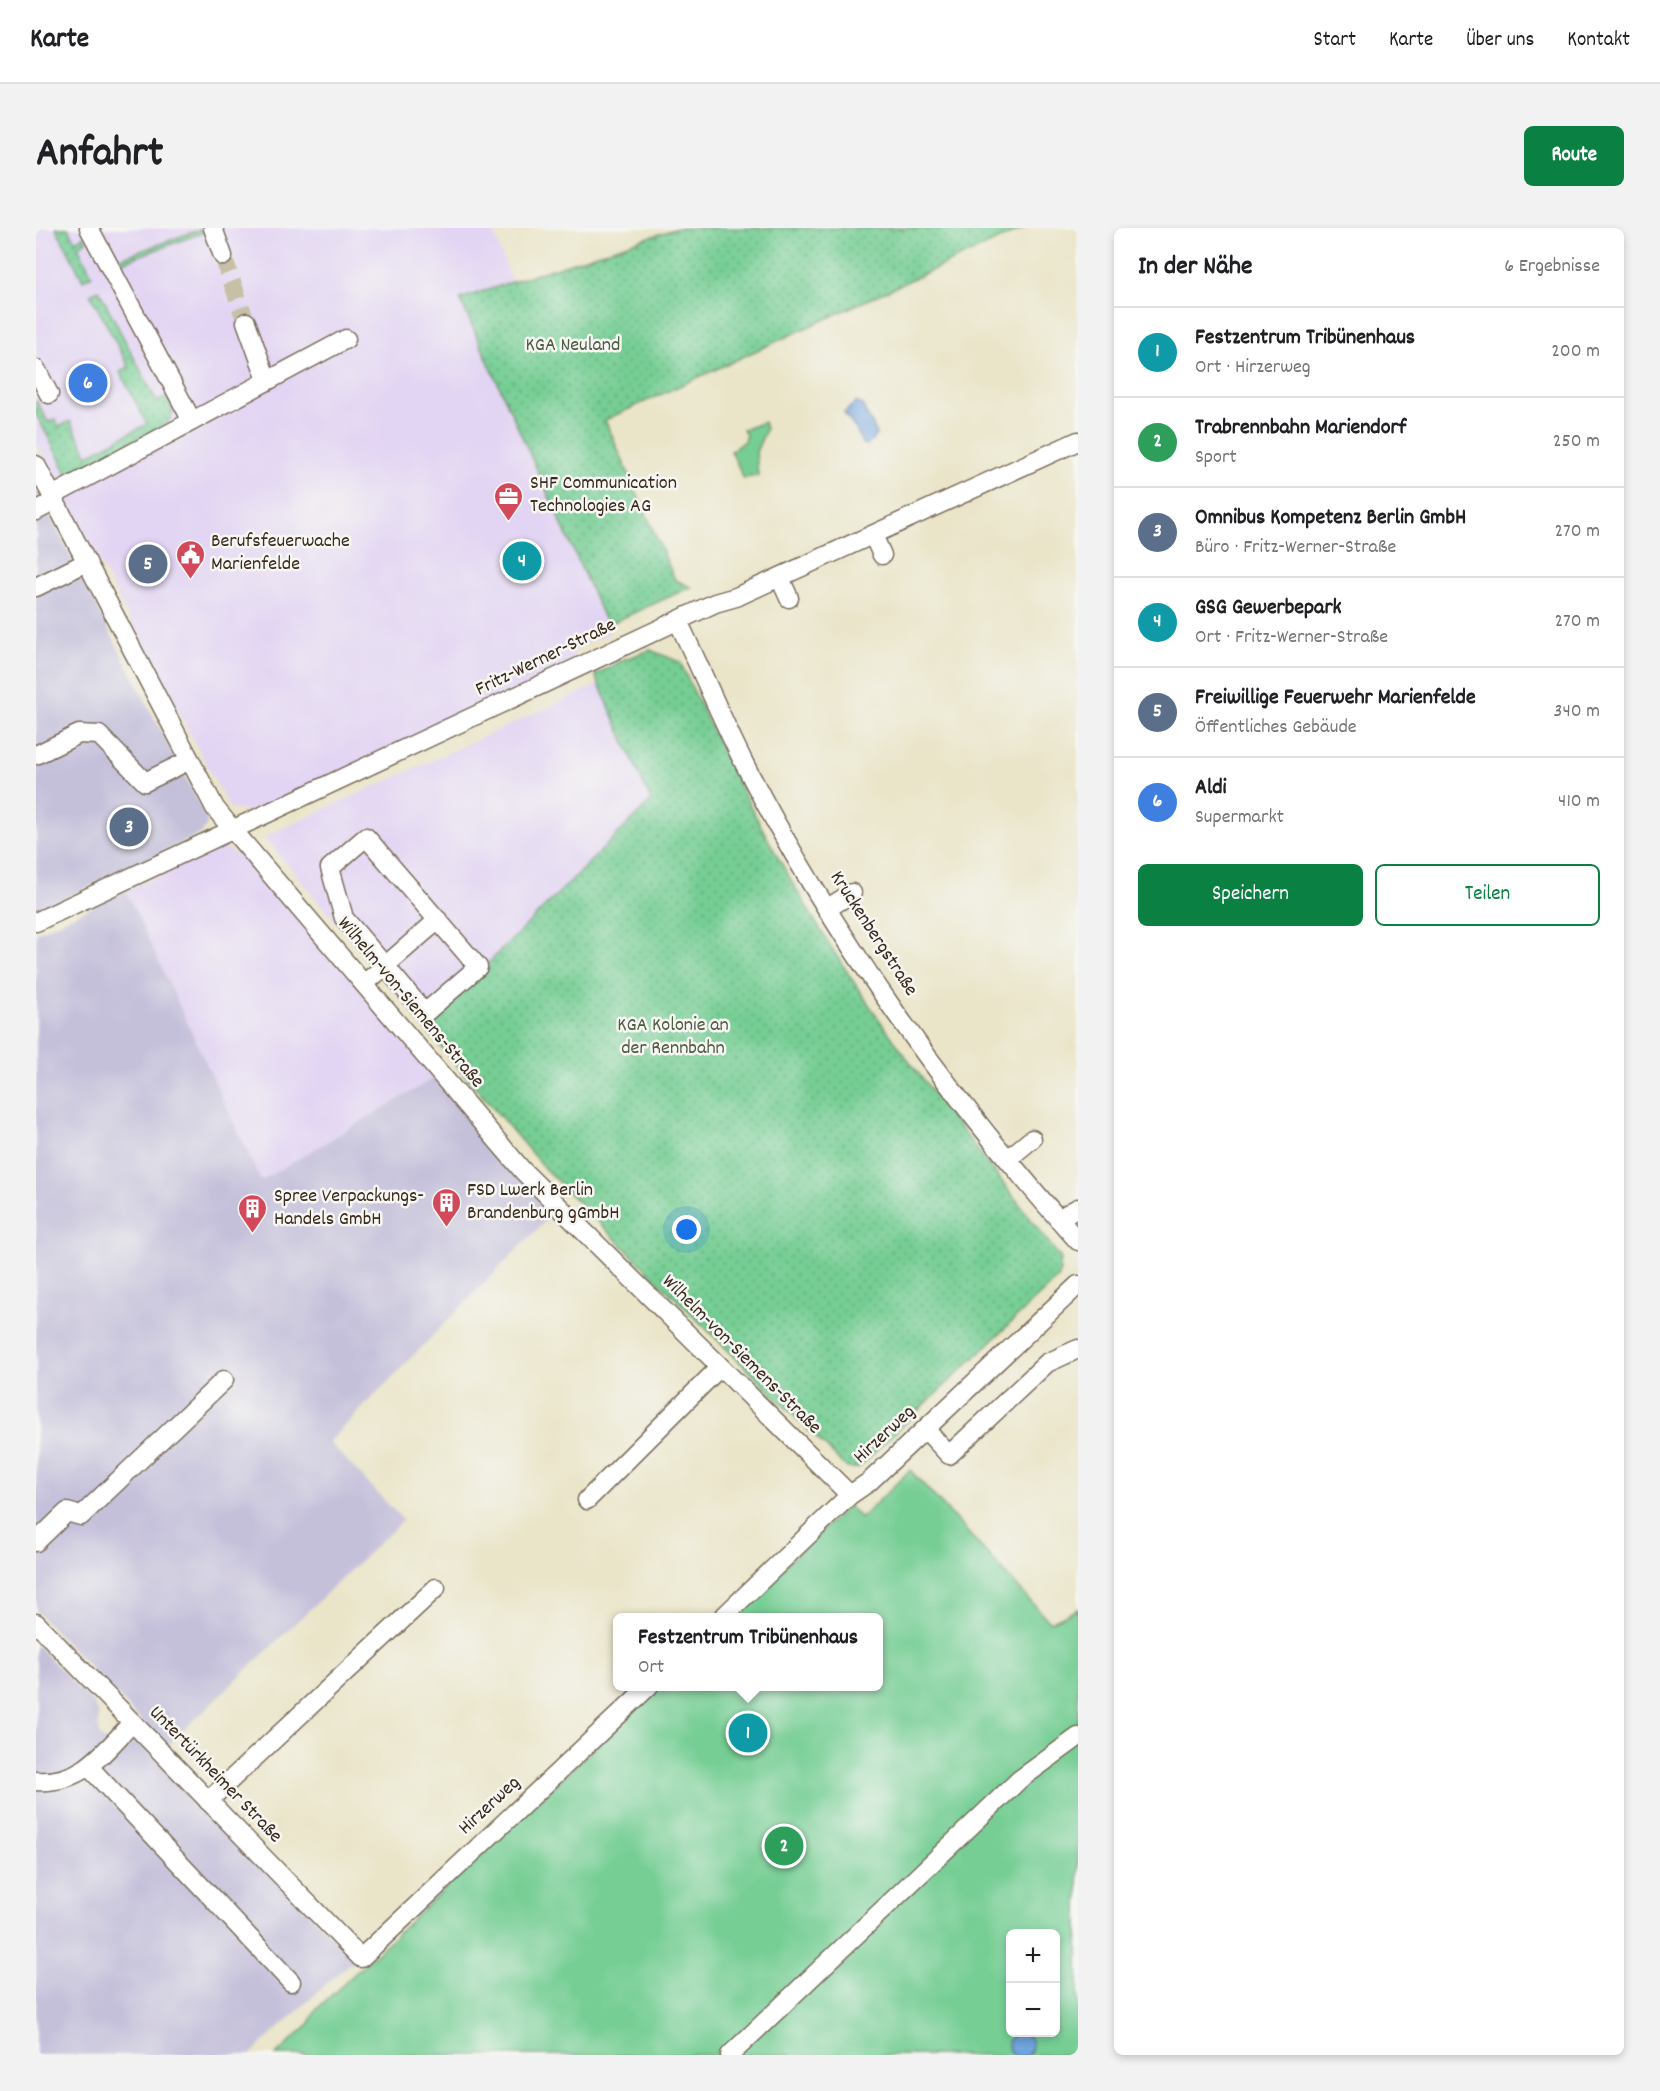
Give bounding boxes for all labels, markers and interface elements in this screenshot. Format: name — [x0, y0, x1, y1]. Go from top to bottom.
text: Karte — [30, 21, 89, 61]
text: Start — [1314, 26, 1356, 56]
text: Karte — [1389, 26, 1433, 56]
text: Über uns — [1466, 26, 1534, 56]
text: Kontakt — [1567, 26, 1630, 56]
text: Anfahrt — [36, 126, 163, 186]
button: Route — [1524, 126, 1624, 186]
text: In der Nähe — [1138, 249, 1252, 286]
text: 6 Ergebnisse — [1504, 253, 1600, 281]
text: Festzentrum Tribünenhaus — [1195, 323, 1415, 354]
park label: KGA Neuland — [526, 332, 620, 360]
text: 1 — [1155, 338, 1160, 366]
text: 200 m — [1551, 338, 1600, 366]
text: Ort · Hirzerweg — [1195, 354, 1311, 382]
pin: 6 — [68, 360, 108, 406]
text: Trabrennbahn Mariendorf — [1195, 413, 1406, 444]
text: 2 — [1153, 428, 1162, 456]
text: 250 m — [1553, 428, 1600, 456]
text: Sport — [1195, 444, 1237, 472]
place label: SHF Communication Technologies AG — [530, 470, 677, 521]
office icon: SHF Communication Technologies AG — [493, 480, 525, 522]
text: Omnibus Kompetenz Berlin GmbH — [1195, 503, 1466, 534]
text: 3 — [1153, 518, 1162, 546]
text: 270 m — [1554, 518, 1600, 546]
place label: Berufsfeuerwache Marienfelde — [211, 528, 350, 579]
text: Büro · Fritz-Werner-Straße — [1195, 534, 1396, 562]
public building icon: Berufsfeuerwache Marienfelde — [174, 538, 206, 580]
pin: 4 — [502, 538, 542, 584]
pin: 5 — [128, 542, 168, 586]
text: GSG Gewerbepark — [1195, 593, 1342, 624]
text: 4 — [1153, 608, 1162, 636]
text: 270 m — [1554, 608, 1600, 636]
street label: Fritz-Werner-Straße — [471, 612, 621, 704]
text: Ort · Fritz-Werner-Straße — [1195, 624, 1388, 652]
text: Freiwillige Feuerwehr Marienfelde — [1195, 683, 1476, 714]
text: 5 — [1153, 698, 1162, 726]
text: 340 m — [1554, 698, 1600, 726]
text: Öffentliches Gebäude — [1195, 714, 1357, 742]
text: Aldi — [1195, 773, 1227, 804]
text: 6 — [1153, 788, 1162, 816]
text: 410 m — [1558, 788, 1600, 816]
pin: 3 — [110, 804, 148, 850]
text: Supermarkt — [1195, 804, 1284, 832]
button: Speichern — [1138, 864, 1363, 926]
button: Teilen — [1375, 864, 1600, 926]
street label: Kruckenbergstraße — [822, 866, 924, 1002]
street label: Wilhelm-von-Siemens-Straße — [330, 911, 490, 1095]
park label: KGA Kolonie an der Rennbahn — [617, 1012, 729, 1063]
place label: FSD Lwerk Berlin Brandenburg gGmbH — [467, 1177, 619, 1228]
place label: Spree Verpackungs- Handels GmbH — [274, 1183, 424, 1234]
building icon: FSD Lwerk Berlin Brandenburg gGmbH — [430, 1186, 462, 1228]
building icon: Spree Verpackungs- Handels GmbH — [237, 1192, 269, 1234]
your location — [672, 1215, 701, 1244]
street label: Wilhelm-von-Siemens-Straße — [655, 1269, 827, 1441]
street label: Hirzerweg — [848, 1399, 922, 1471]
popup — [613, 1613, 883, 1691]
text: Festzentrum Tribünenhaus — [638, 1623, 858, 1654]
text: Ort — [638, 1654, 664, 1682]
street label: Untertürkheimer Straße — [142, 1700, 288, 1850]
pin: 1 — [728, 1710, 768, 1756]
street label: Hirzerweg — [453, 1770, 527, 1842]
pin: 2 — [764, 1824, 804, 1868]
map controls — [1006, 1929, 1060, 2037]
button: + — [1006, 1929, 1060, 1983]
button: − — [1006, 1983, 1060, 2037]

